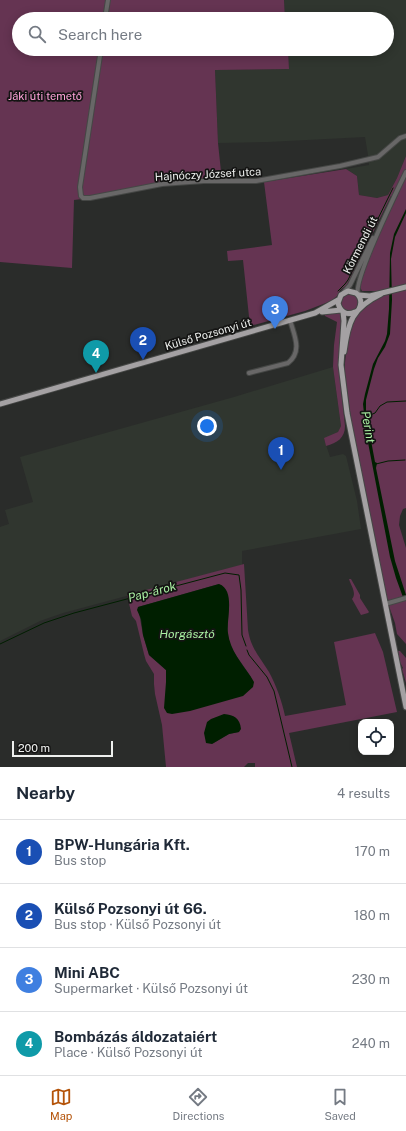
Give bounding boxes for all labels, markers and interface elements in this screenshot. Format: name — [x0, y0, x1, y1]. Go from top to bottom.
search box — [12, 12, 394, 56]
icon: search — [26, 23, 48, 45]
text: Search here — [58, 26, 142, 43]
park label: Jáki úti temető — [8, 90, 82, 102]
street label: Hajnóczy József utca — [155, 165, 261, 183]
street label: Körmendi út — [340, 214, 380, 276]
pin: 3 — [262, 296, 288, 329]
street label: Külső Pozsonyi út — [163, 316, 253, 352]
pin: 2 — [130, 327, 156, 360]
pin: 4 — [83, 340, 109, 373]
water label: Perint — [358, 410, 378, 445]
your location — [197, 416, 217, 436]
pin: 1 — [268, 437, 294, 470]
water label: Pap-árok — [126, 579, 178, 605]
water label: Horgásztó — [159, 627, 215, 641]
map controls — [358, 719, 394, 755]
button: locate — [358, 719, 394, 755]
scale bar — [12, 739, 113, 758]
text: 200 m — [18, 742, 50, 754]
text: Nearby — [16, 783, 75, 803]
text: 4 results — [337, 786, 390, 801]
text: BPW-Hungária Kft. — [54, 836, 190, 853]
text: 1 — [26, 844, 32, 859]
text: 170 m — [355, 844, 390, 859]
text: Bus stop — [54, 853, 106, 868]
text: Külső Pozsonyi út 66. — [54, 900, 207, 917]
text: 2 — [25, 908, 33, 923]
text: 180 m — [354, 908, 390, 923]
text: Bus stop · Külső Pozsonyi út — [54, 917, 221, 932]
text: Mini ABC — [54, 964, 120, 981]
text: 3 — [25, 972, 33, 987]
text: 230 m — [352, 972, 390, 987]
text: Supermarket · Külső Pozsonyi út — [54, 981, 248, 996]
text: Bombázás áldozataiért — [54, 1028, 217, 1045]
text: 4 — [25, 1036, 33, 1051]
text: 240 m — [352, 1036, 390, 1051]
text: Place · Külső Pozsonyi út — [54, 1045, 203, 1060]
tab: Map — [50, 1086, 72, 1122]
tab: Directions — [173, 1086, 224, 1122]
tab: Saved — [324, 1086, 356, 1122]

